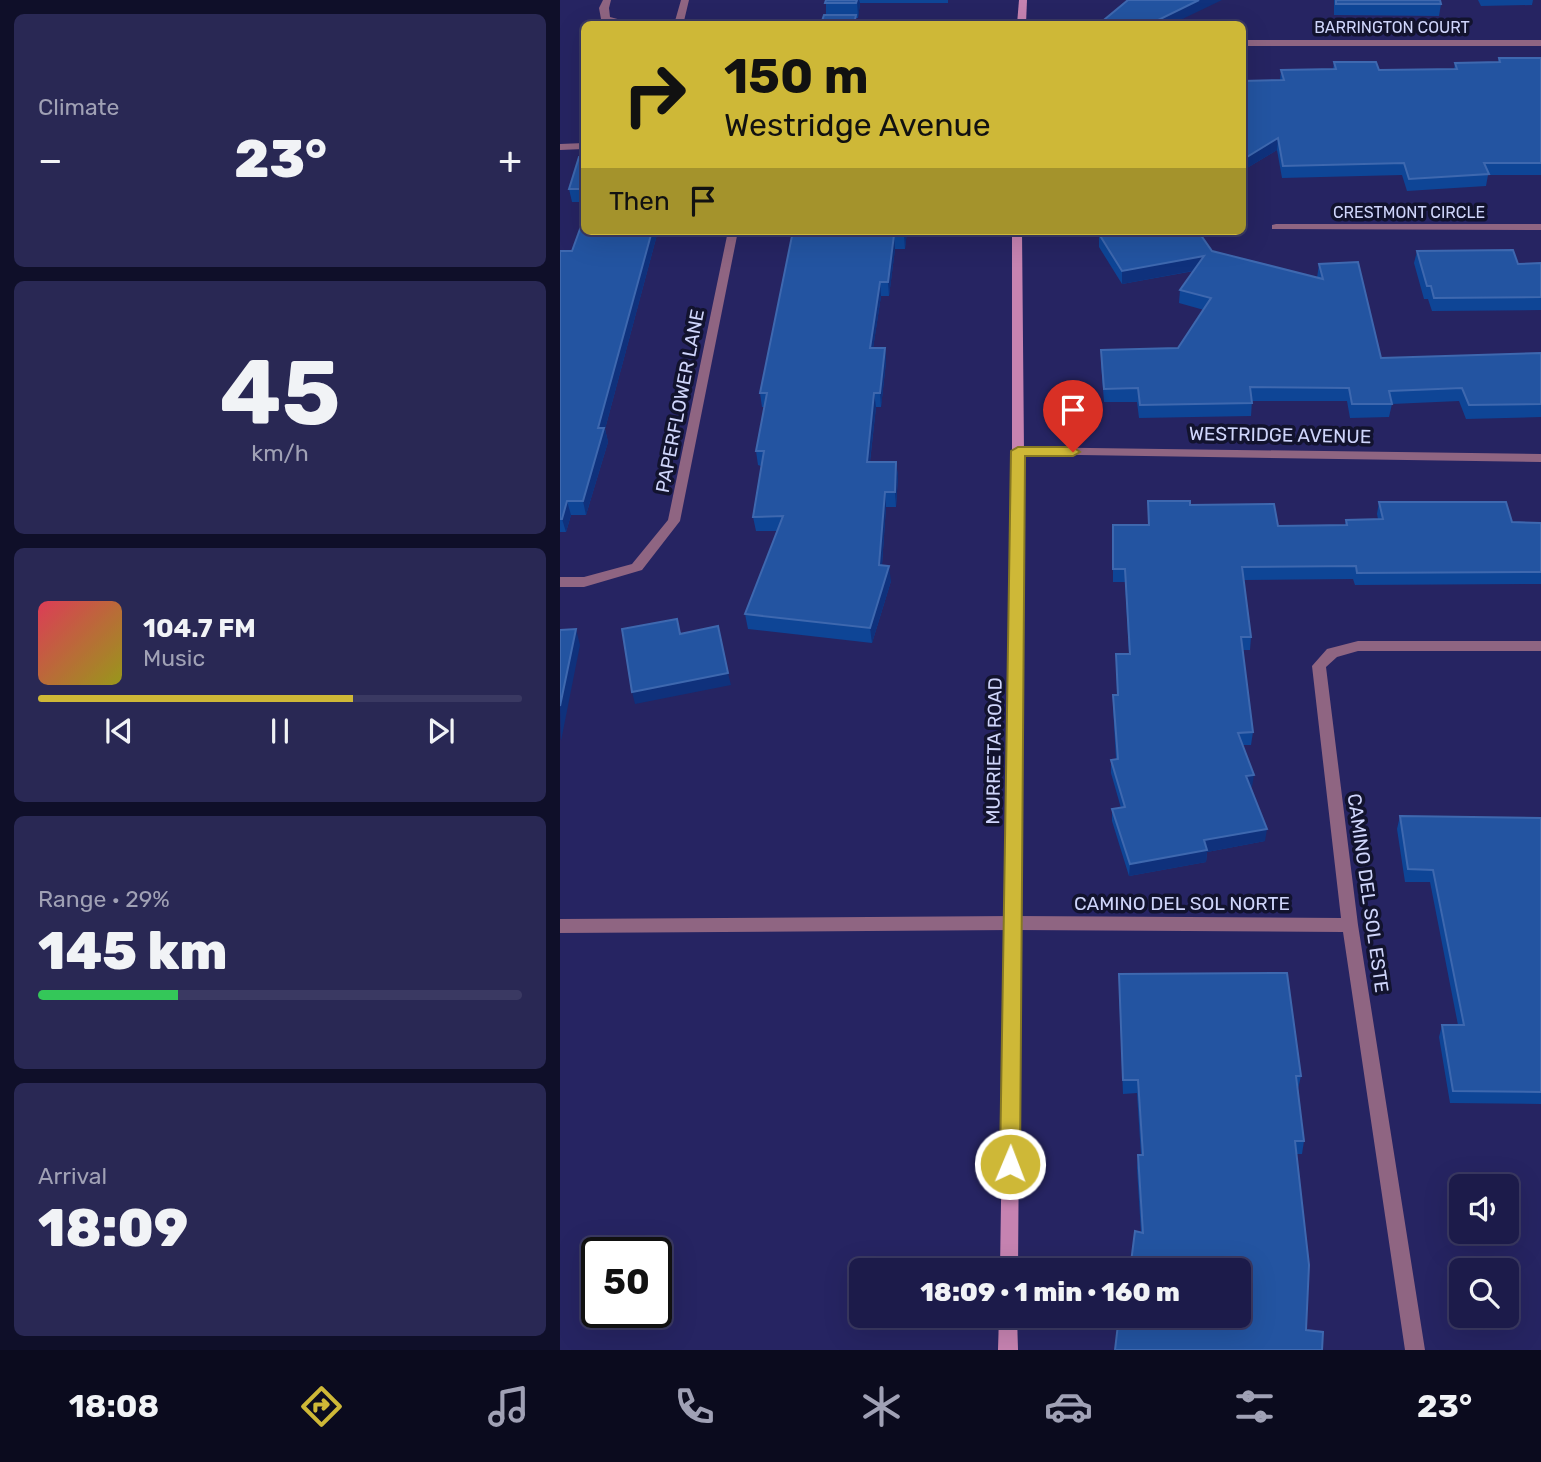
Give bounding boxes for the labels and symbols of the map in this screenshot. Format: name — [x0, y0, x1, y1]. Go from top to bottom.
street label: BARRINGTON COURT — [1314, 18, 1470, 37]
street label: CRESTMONT CIRCLE — [1333, 203, 1485, 222]
street label: PAPERFLOWER LANE — [651, 307, 709, 495]
pin — [1043, 380, 1103, 452]
street label: WESTRIDGE AVENUE — [1189, 422, 1371, 448]
street label: MURRIETA ROAD — [981, 677, 1007, 825]
street label: CAMINO DEL SOL ESTE — [1343, 792, 1393, 994]
street label: CAMINO DEL SOL NORTE — [1074, 892, 1290, 915]
position arrow — [973, 1127, 1047, 1201]
speed limit sign: 50 — [581, 1237, 672, 1328]

